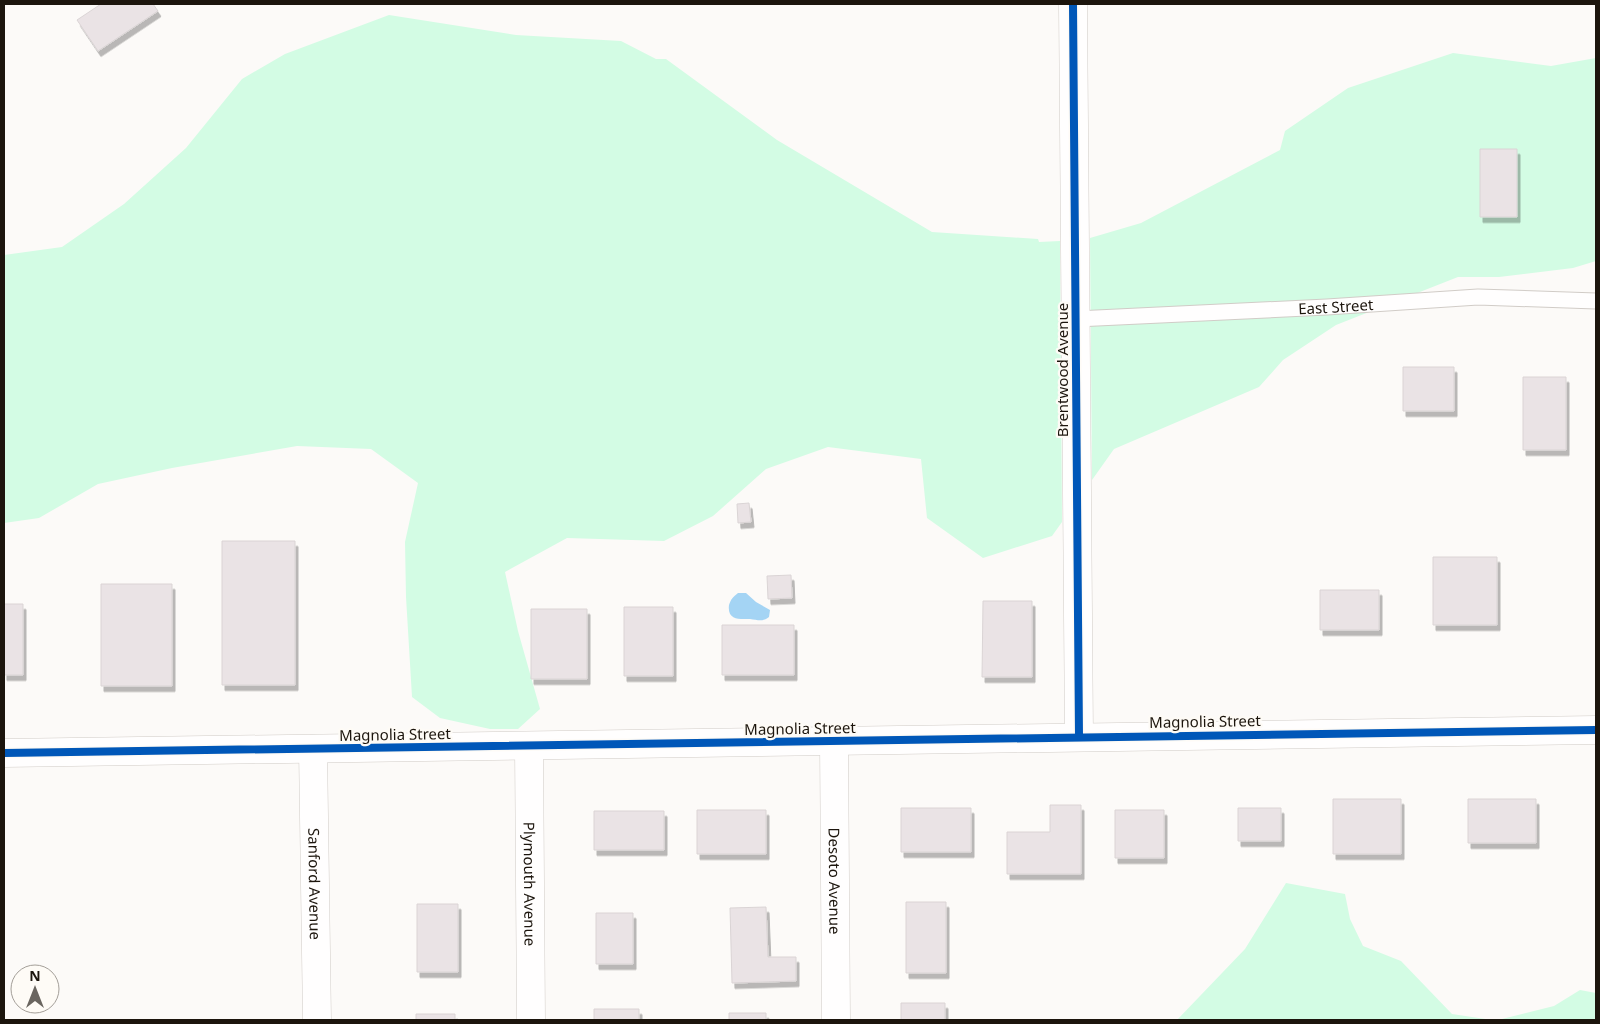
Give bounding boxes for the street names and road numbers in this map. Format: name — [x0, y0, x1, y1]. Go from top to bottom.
street label: East Street — [1298, 294, 1374, 318]
street label: Brentwood Avenue — [1052, 303, 1072, 437]
street label: Magnolia Street — [1149, 710, 1262, 732]
street label: Magnolia Street — [744, 717, 857, 739]
street label: Magnolia Street — [339, 723, 452, 745]
street label: Plymouth Avenue — [520, 822, 540, 946]
street label: Sanford Avenue — [304, 828, 326, 940]
street label: Desoto Avenue — [825, 828, 845, 934]

